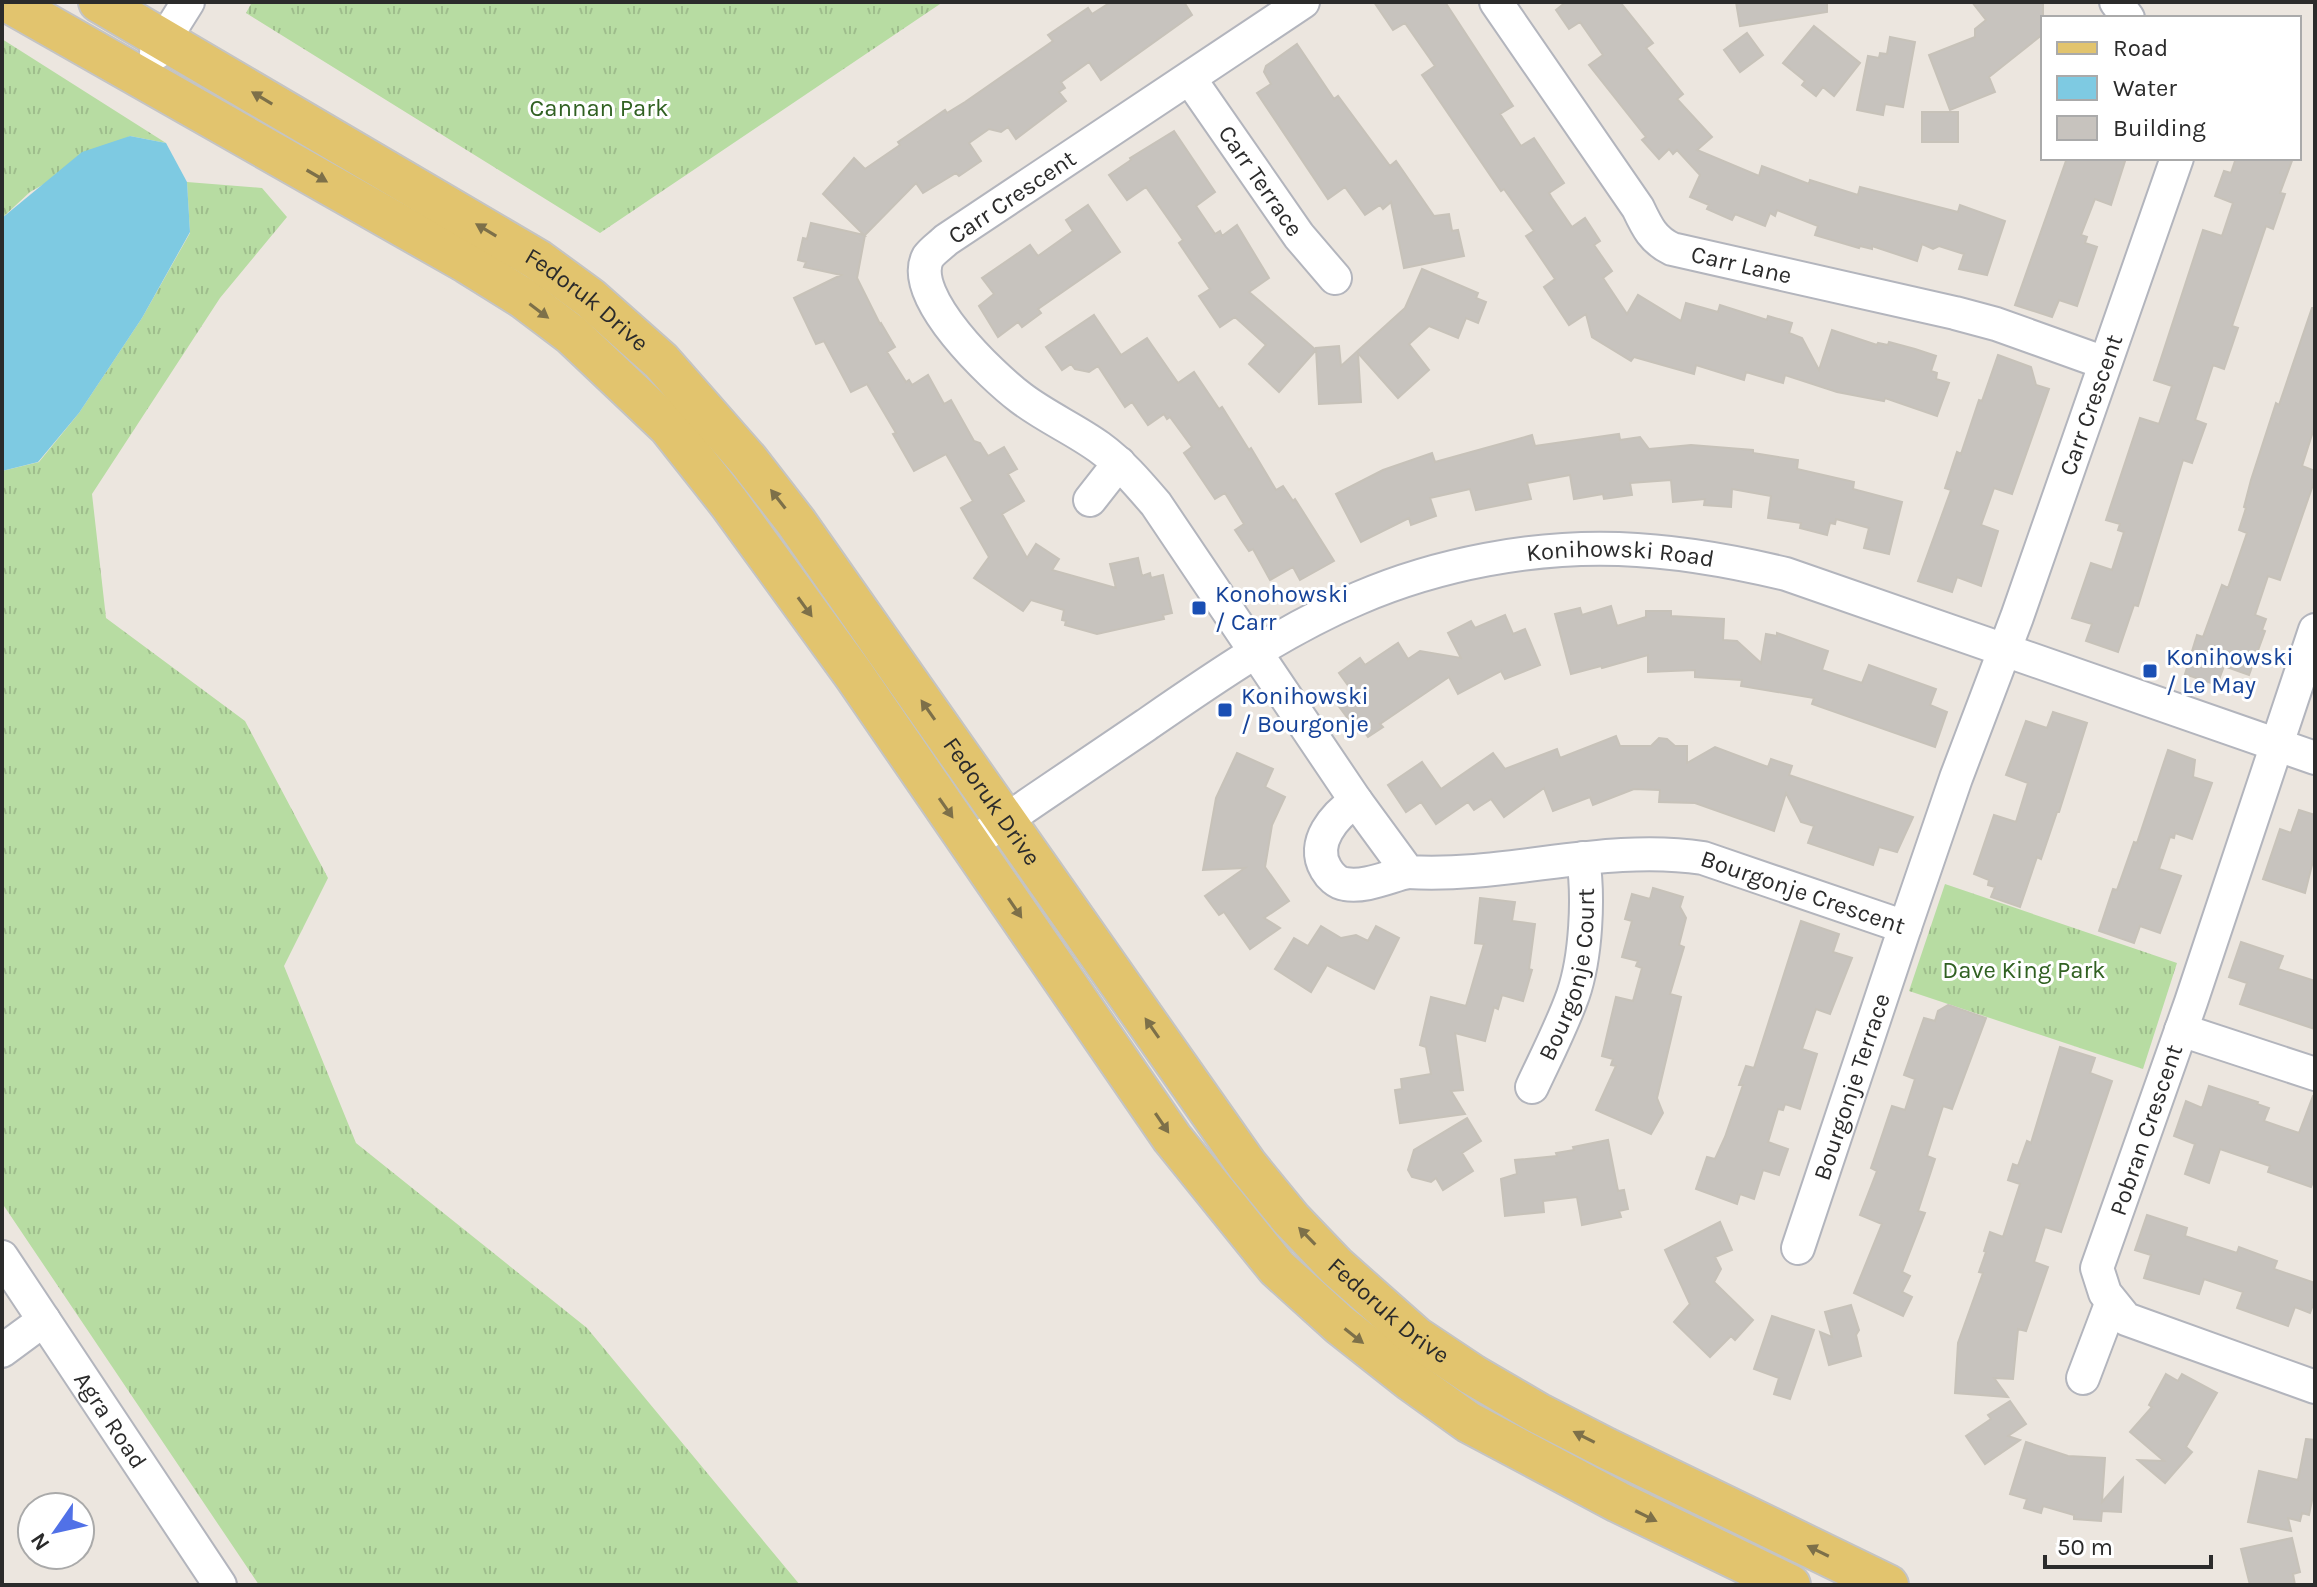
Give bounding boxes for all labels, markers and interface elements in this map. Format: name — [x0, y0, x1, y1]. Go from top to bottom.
legend — [2041, 16, 2301, 160]
text: Road — [2113, 34, 2168, 62]
text: Water — [2113, 74, 2177, 102]
one-way arrow — [251, 91, 273, 105]
park label: Cannan Park — [530, 94, 669, 122]
text: Building — [2113, 114, 2206, 142]
street label: Carr Terrace — [1212, 120, 1309, 242]
street label: Carr Crescent — [943, 144, 1081, 250]
one-way arrow — [306, 169, 328, 183]
one-way arrow — [475, 223, 497, 237]
street label: Carr Lane — [1688, 240, 1794, 290]
street label: Fedoruk Drive — [520, 242, 654, 357]
one-way arrow — [529, 302, 549, 318]
street label: Carr Crescent — [2053, 331, 2128, 479]
one-way arrow — [770, 489, 786, 509]
street label: Konihowski Road — [1525, 535, 1716, 573]
place label: Konohowski / Carr — [1215, 580, 1349, 636]
one-way arrow — [797, 596, 813, 618]
marker: Konohowski / Carr — [1190, 599, 1208, 617]
place label: Konihowski / Le May — [2166, 643, 2294, 699]
marker: Konihowski / Le May — [2141, 662, 2159, 680]
place label: Konihowski / Bourgonje — [1241, 682, 1369, 738]
one-way arrow — [921, 700, 937, 721]
marker: Konihowski / Bourgonje — [1216, 701, 1234, 719]
street label: Fedoruk Drive — [937, 732, 1047, 871]
one-way arrow — [938, 798, 953, 819]
street label: Bourgonje Crescent — [1697, 844, 1909, 940]
street label: Bourgonje Court — [1533, 888, 1600, 1065]
one-way arrow — [1007, 898, 1022, 919]
park label: Dave King Park — [1942, 956, 2106, 984]
street label: Bourgonje Terrace — [1808, 990, 1896, 1184]
one-way arrow — [1144, 1017, 1160, 1039]
street label: Pobran Crescent — [2104, 1041, 2188, 1219]
one-way arrow — [1154, 1113, 1169, 1134]
one-way arrow — [1299, 1227, 1317, 1246]
street label: Fedoruk Drive — [1322, 1252, 1455, 1369]
one-way arrow — [1344, 1328, 1364, 1344]
street label: Agra Road — [68, 1367, 153, 1474]
one-way arrow — [1573, 1430, 1595, 1444]
north arrow — [16, 1491, 96, 1571]
one-way arrow — [1634, 1509, 1658, 1523]
scale bar — [2045, 1519, 2211, 1569]
text: N — [25, 1528, 55, 1555]
text: 50 m — [2057, 1533, 2113, 1561]
one-way arrow — [1806, 1544, 1829, 1558]

